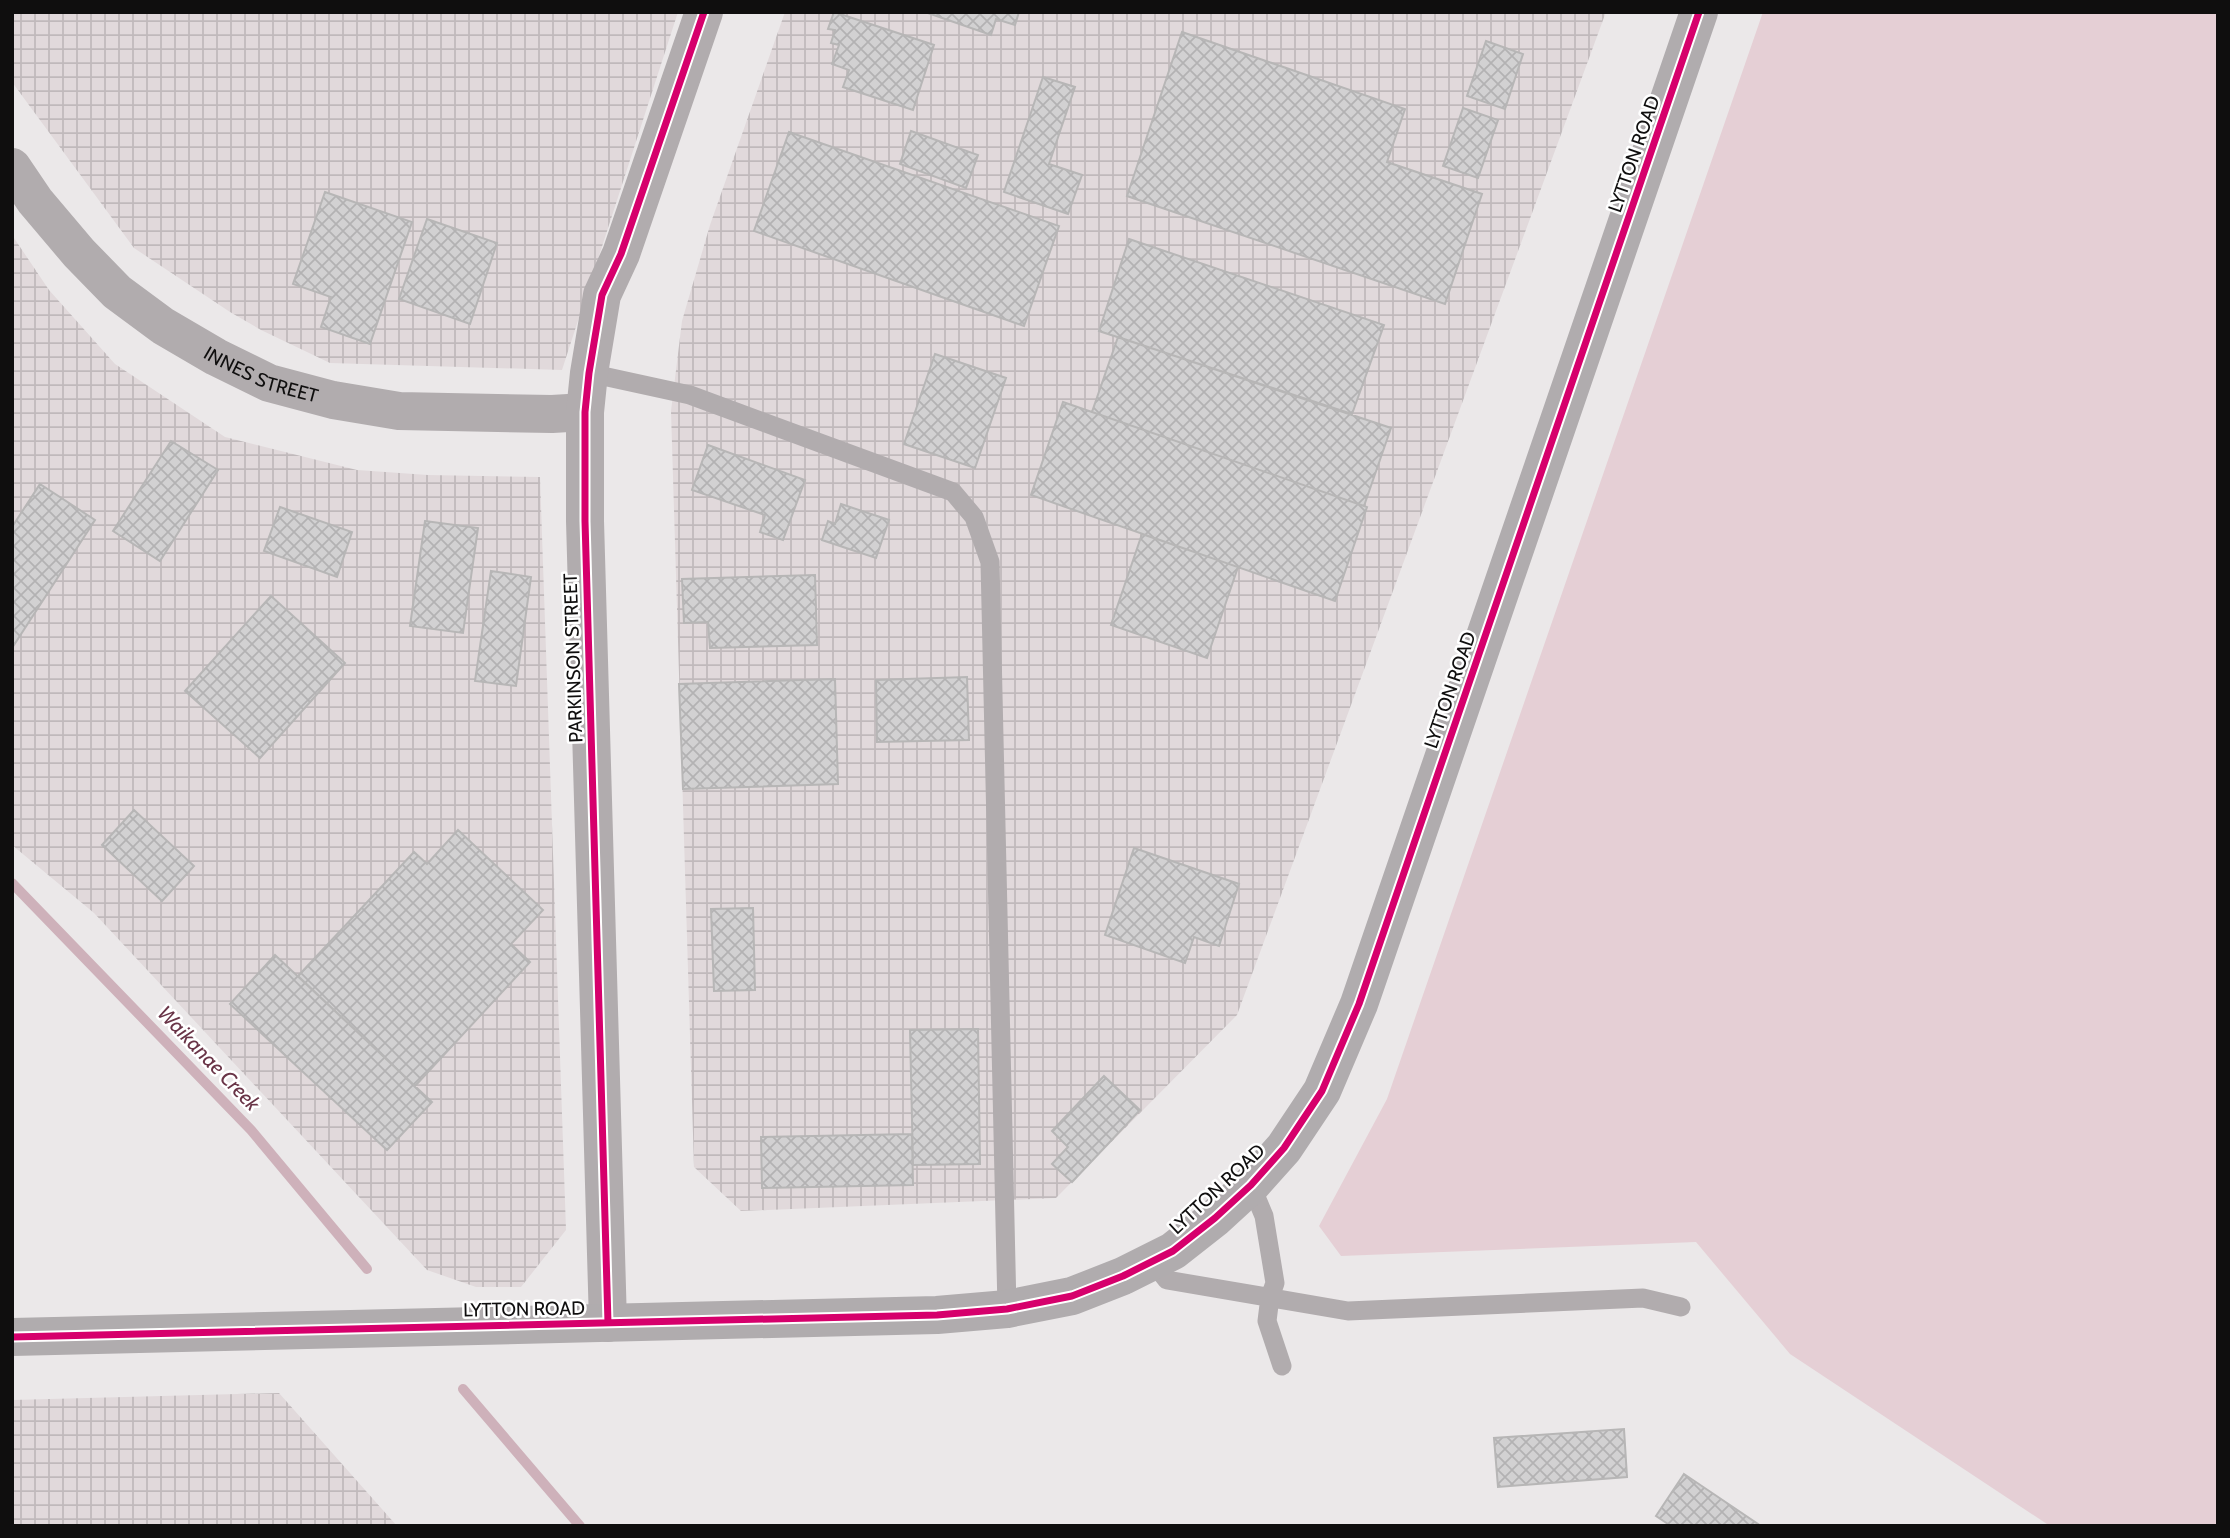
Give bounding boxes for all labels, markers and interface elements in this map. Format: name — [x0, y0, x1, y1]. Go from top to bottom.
street label: LYTTON ROAD — [1603, 92, 1665, 215]
street label: INNES STREET — [200, 341, 321, 407]
street label: PARKINSON STREET — [559, 573, 587, 743]
street label: LYTTON ROAD — [1419, 628, 1481, 751]
water label: Waikanae Creek — [153, 1000, 266, 1116]
street label: LYTTON ROAD — [1165, 1139, 1270, 1239]
street label: LYTTON ROAD — [463, 1296, 585, 1322]

